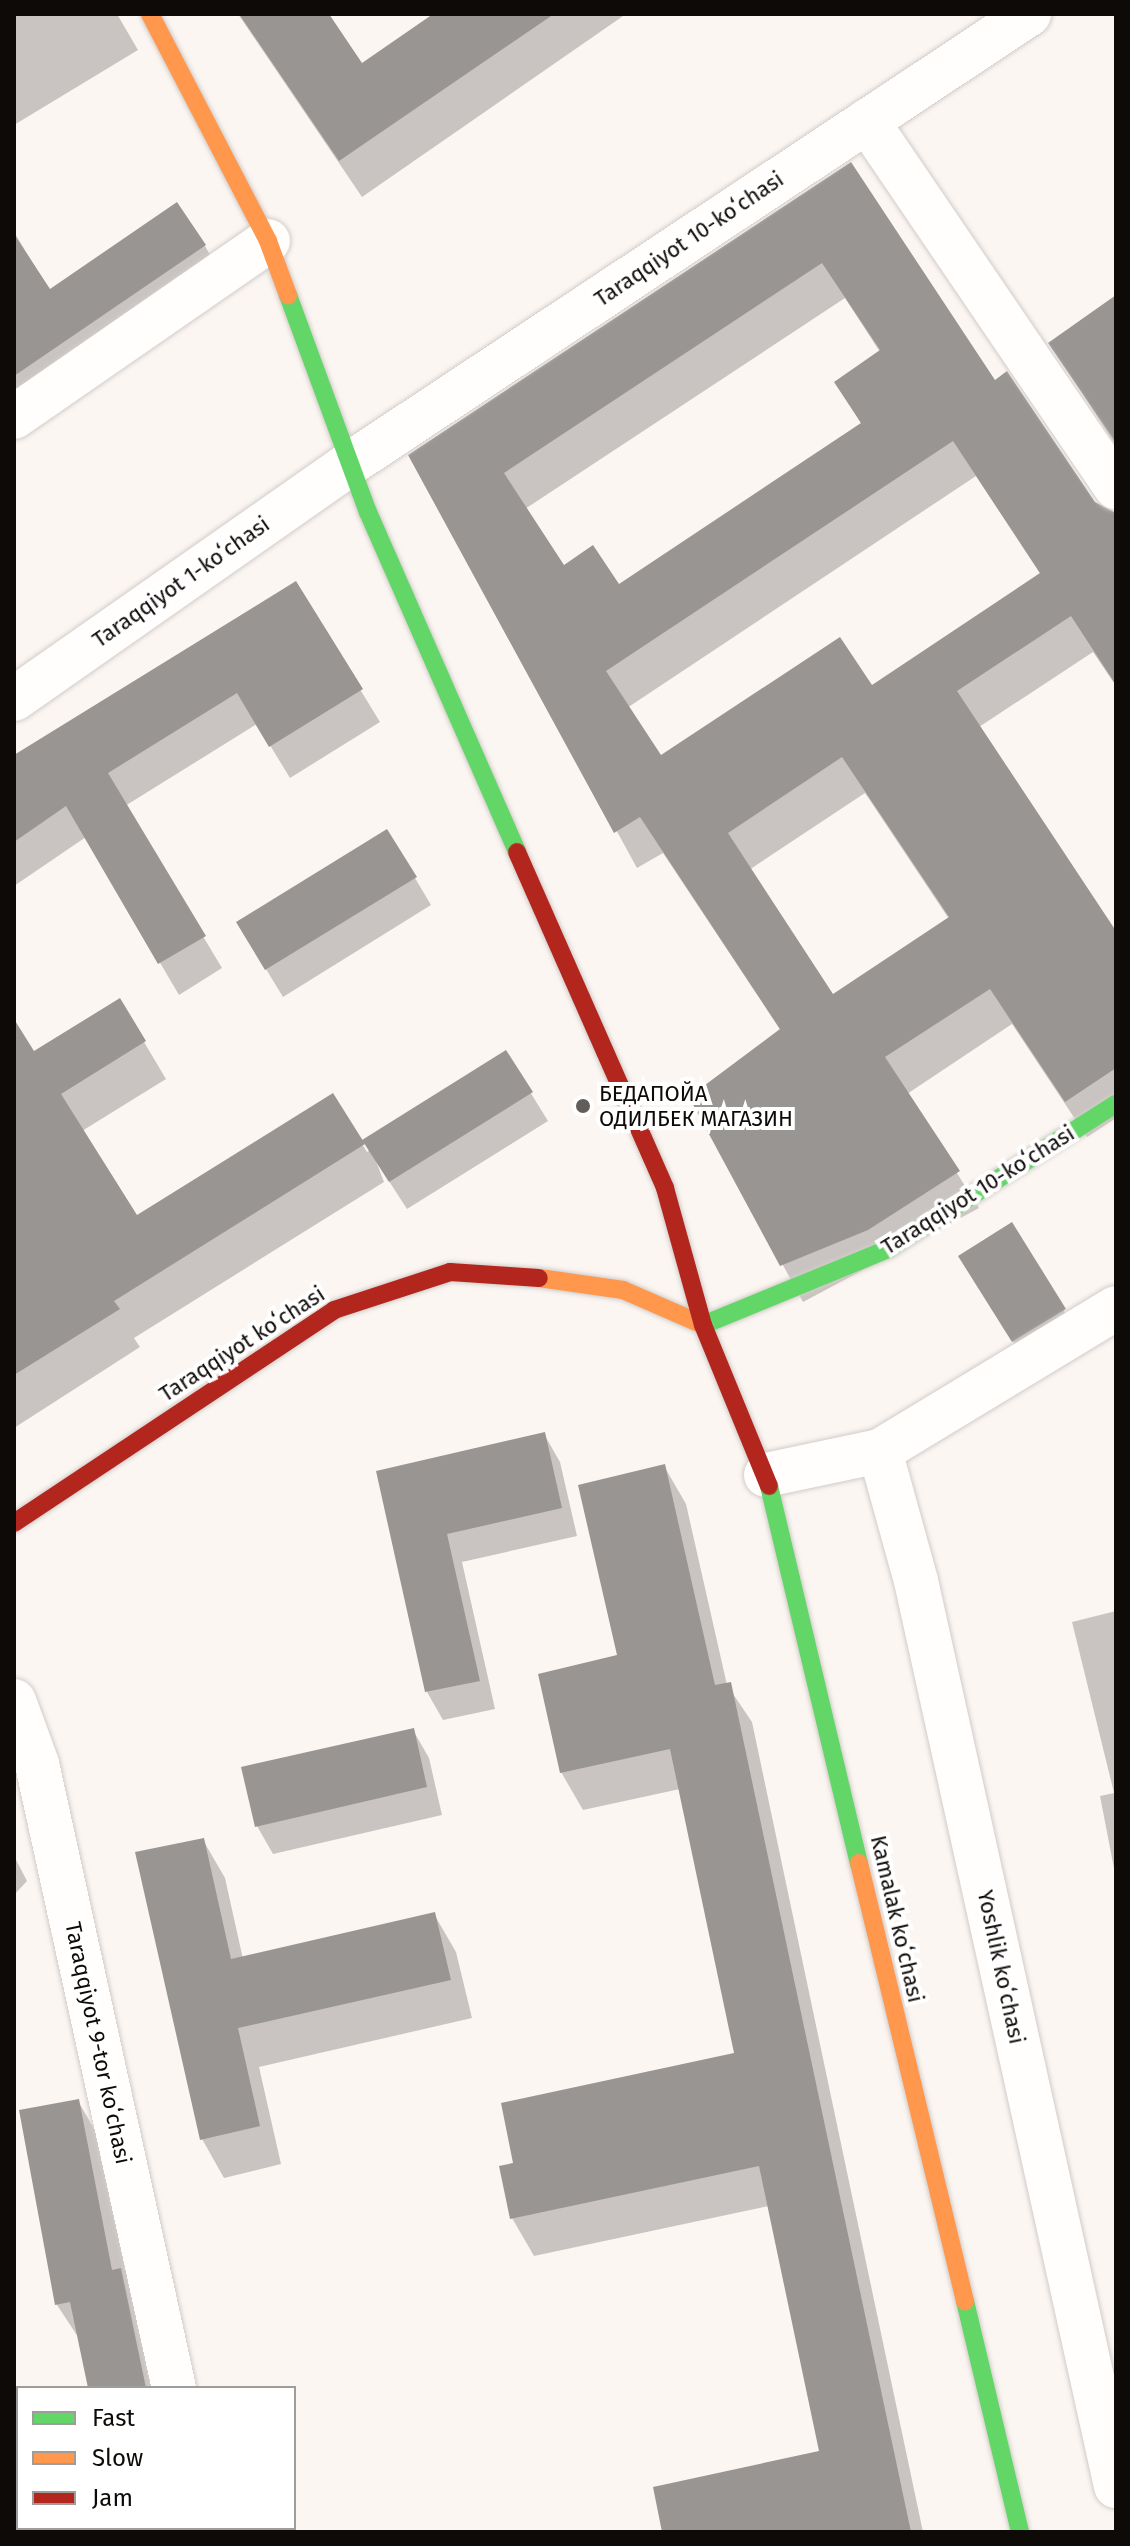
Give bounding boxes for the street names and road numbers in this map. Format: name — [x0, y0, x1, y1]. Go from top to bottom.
street label: Taraqqiyot 10-koʻchasi — [589, 166, 789, 312]
street label: Taraqqiyot 1-koʻchasi — [87, 511, 275, 653]
street label: Taraqqiyot 10-koʻchasi — [877, 1120, 1079, 1260]
street label: Taraqqiyot koʻchasi — [154, 1281, 330, 1407]
street label: Kamalak koʻchasi — [865, 1833, 929, 2005]
street label: Yoshlik koʻchasi — [972, 1888, 1030, 2046]
street label: Taraqqiyot 9-tor koʻchasi — [59, 1919, 137, 2167]

